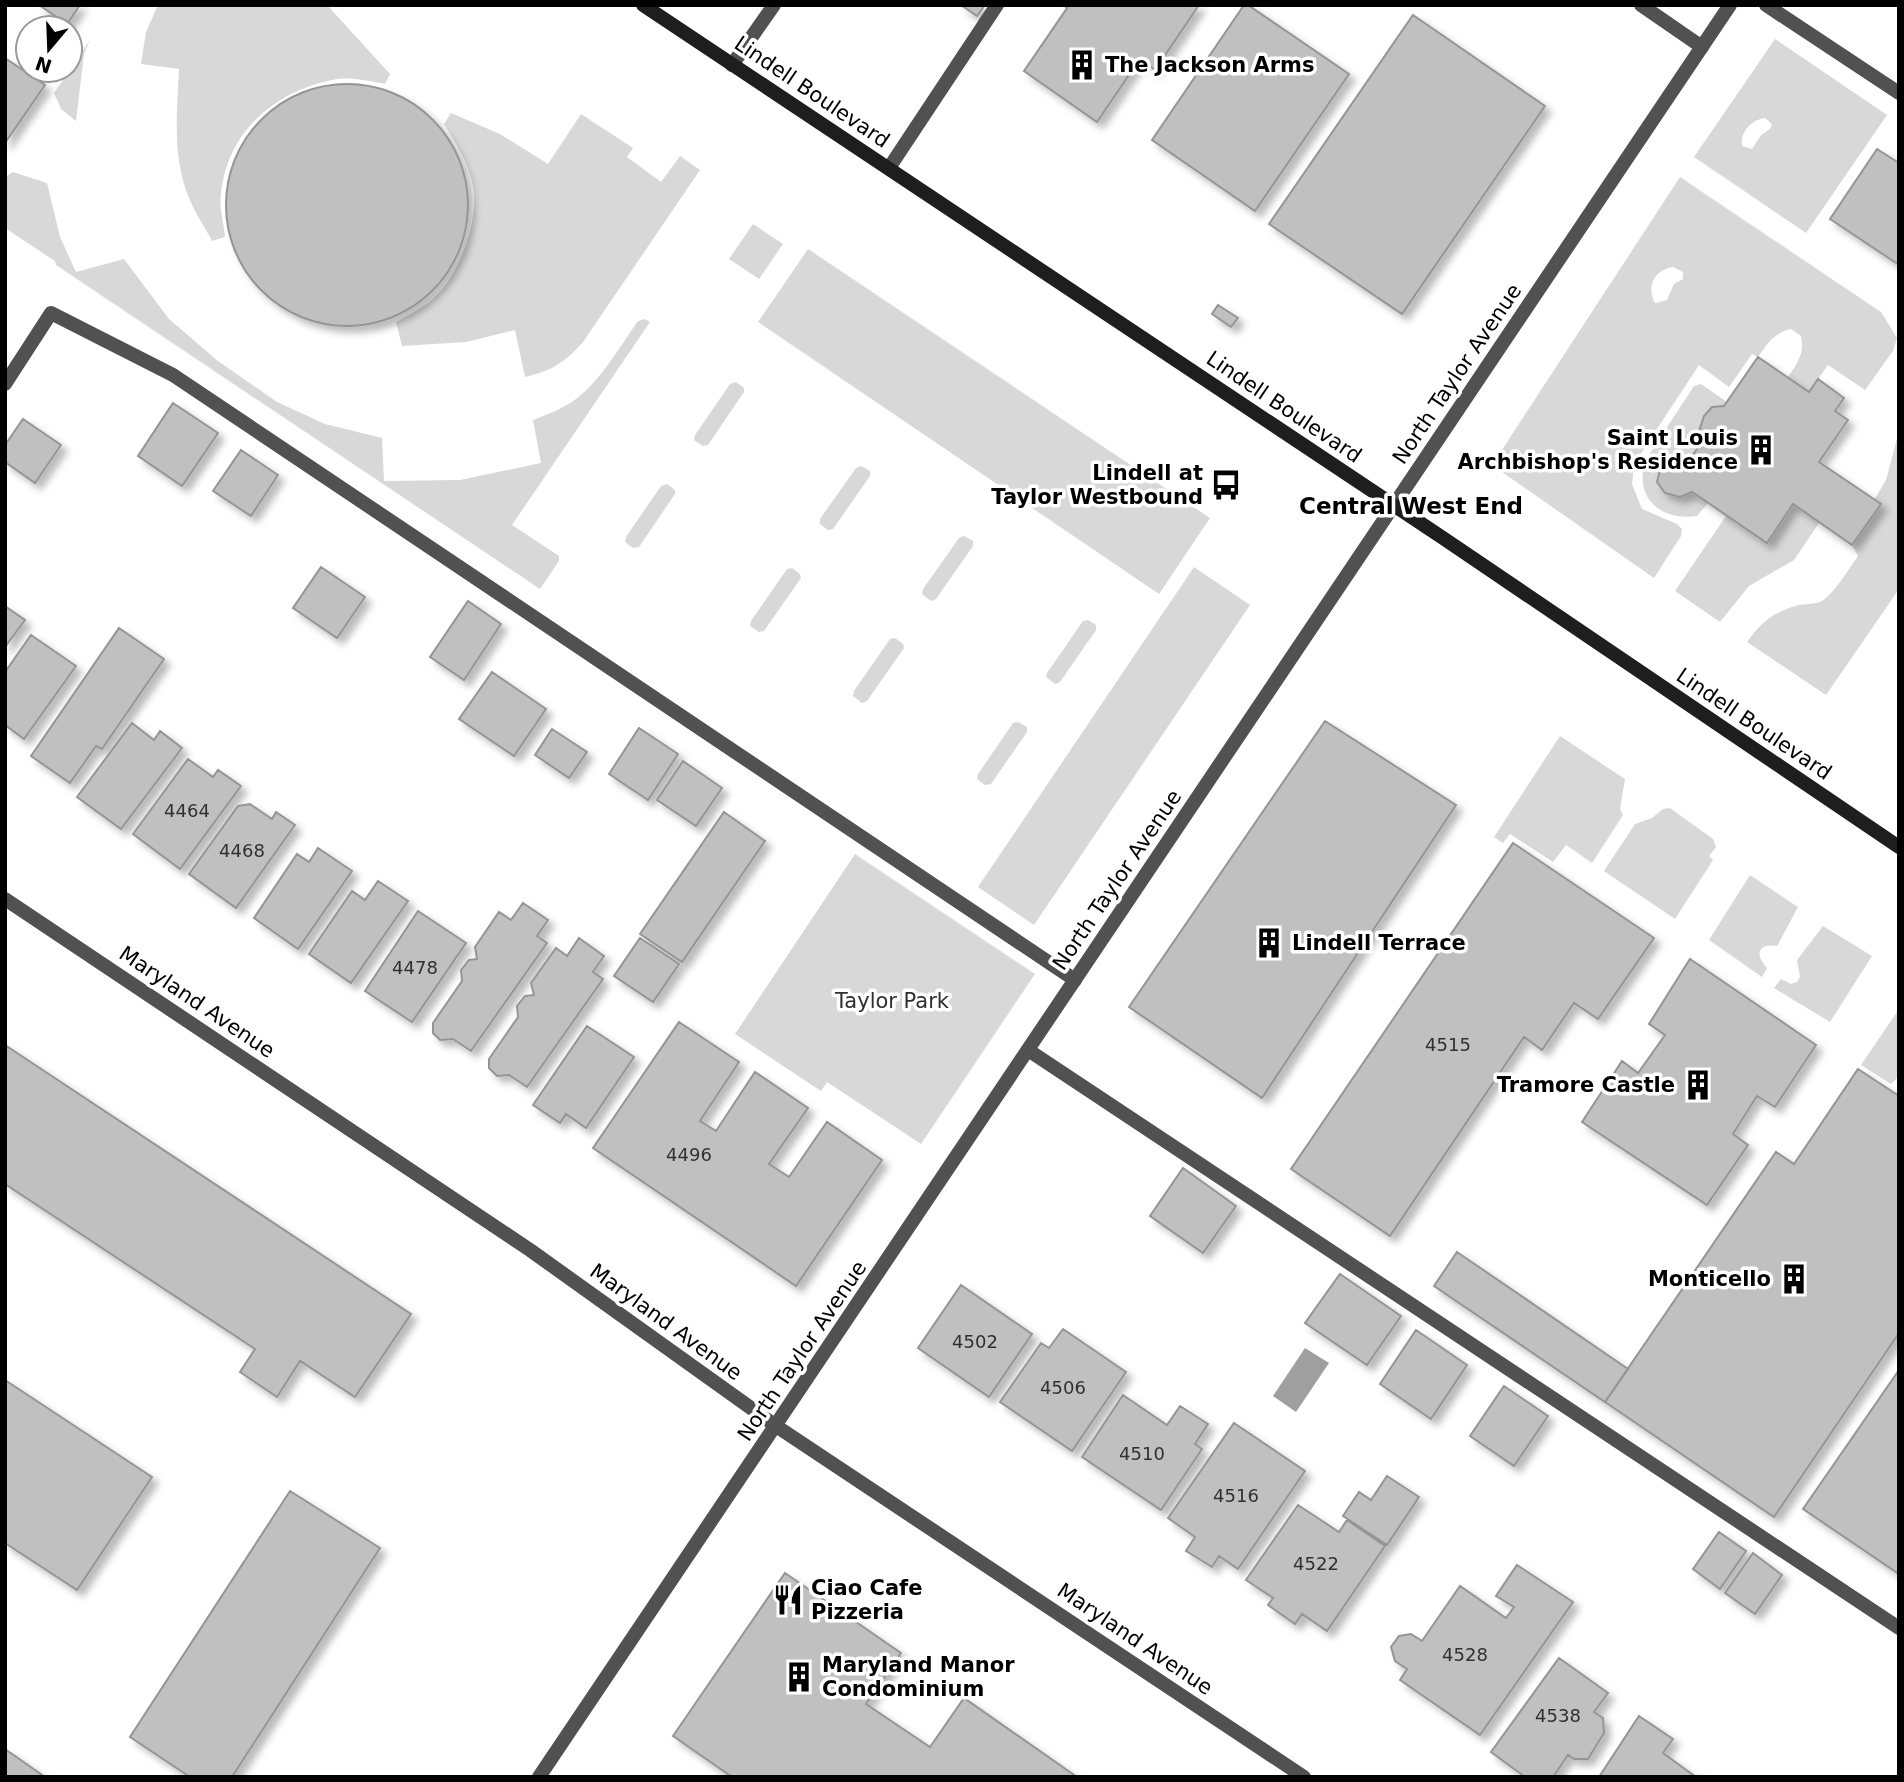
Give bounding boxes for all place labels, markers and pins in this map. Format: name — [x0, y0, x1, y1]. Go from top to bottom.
building icon: The Jackson Arms — [1065, 48, 1099, 82]
place label: The Jackson Arms — [1105, 53, 1314, 77]
place label: Saint Louis Archbishop's Residence — [1458, 426, 1738, 474]
building icon: Saint Louis Archbishop's Residence — [1744, 433, 1778, 467]
place label: Lindell at Taylor Westbound — [991, 461, 1203, 509]
bus stop icon: Lindell at Taylor Westbound — [1209, 468, 1243, 502]
building icon: Lindell Terrace — [1252, 926, 1286, 960]
place label: Lindell Terrace — [1292, 931, 1466, 955]
building icon: Tramore Castle — [1681, 1068, 1715, 1102]
place label: Tramore Castle — [1497, 1073, 1675, 1097]
building icon: Monticello — [1777, 1262, 1811, 1296]
place label: Monticello — [1648, 1267, 1771, 1291]
place label: Ciao Cafe Pizzeria — [811, 1576, 922, 1624]
restaurant icon: Ciao Cafe Pizzeria — [771, 1583, 805, 1617]
place label: Maryland Manor Condominium — [822, 1653, 1015, 1701]
building icon: Maryland Manor Condominium — [782, 1660, 816, 1694]

